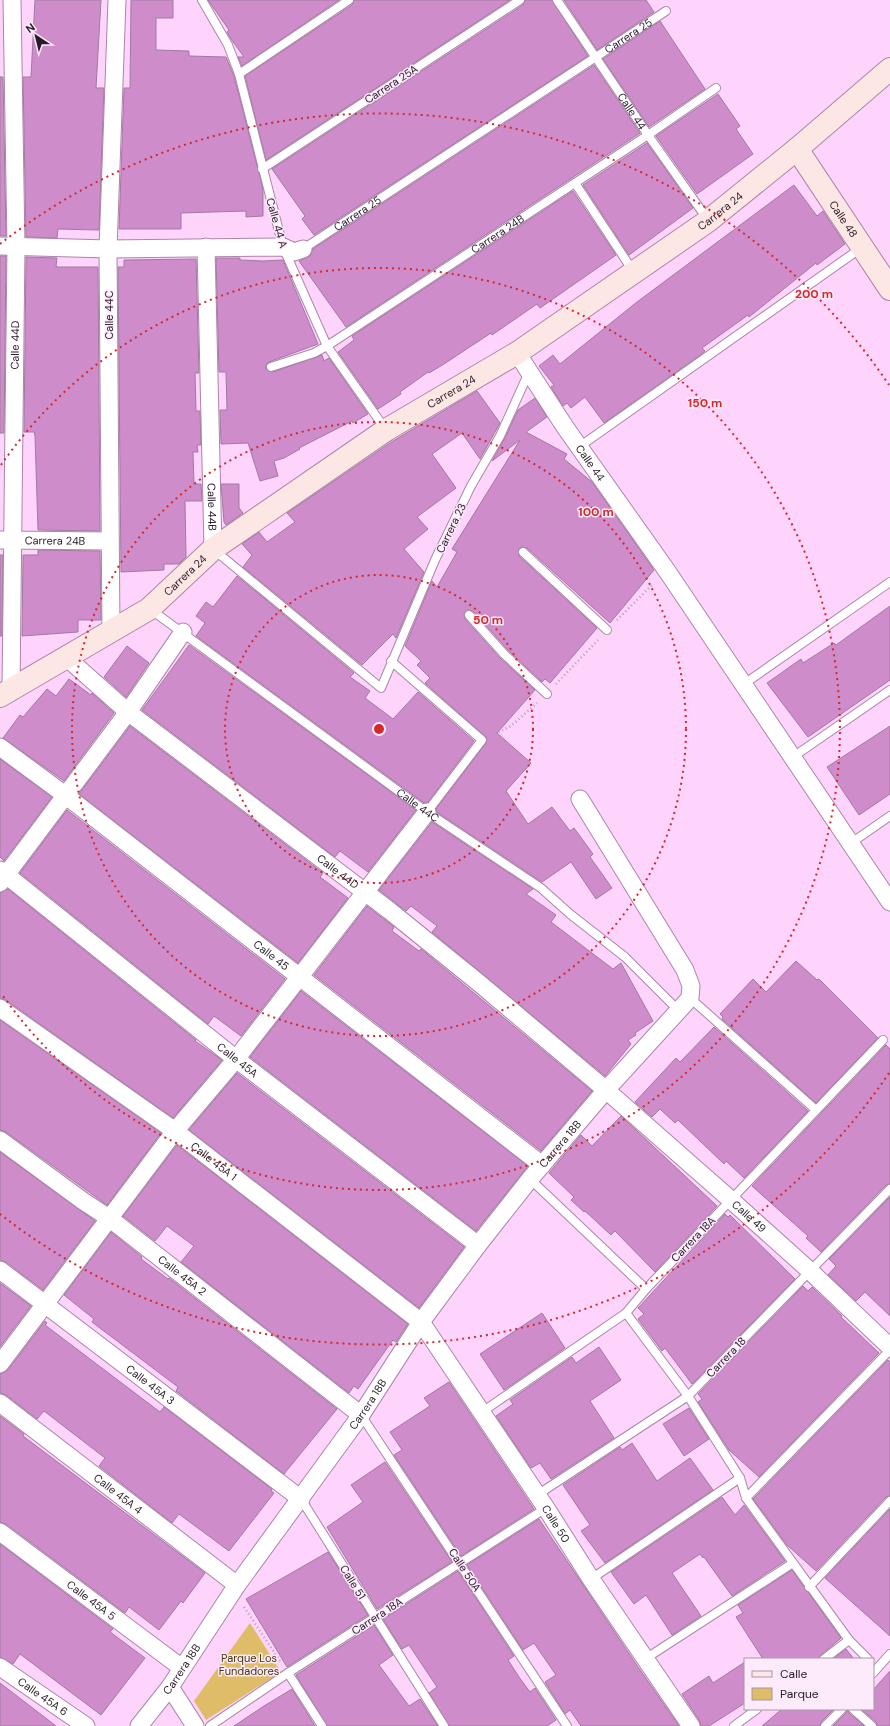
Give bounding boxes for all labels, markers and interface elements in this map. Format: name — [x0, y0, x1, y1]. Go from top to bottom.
street label: Carrera 25 — [602, 15, 655, 56]
north arrow — [16, 16, 56, 56]
text: N — [23, 20, 38, 36]
street label: Carrera 25A — [362, 62, 420, 106]
street label: Calle 44 — [615, 90, 649, 132]
street label: Carrera 24 — [695, 189, 746, 233]
street label: Carrera 25 — [331, 193, 384, 234]
street label: Calle 44 A — [263, 196, 291, 250]
street label: Calle 48 — [826, 198, 861, 240]
street label: Carrera 24B — [468, 211, 527, 256]
text: 200 m — [795, 286, 833, 302]
street label: Calle 44C — [102, 290, 116, 340]
street label: Calle 44D — [8, 320, 22, 370]
street label: Carrera 24 — [425, 372, 478, 411]
text: 150 m — [688, 395, 722, 411]
street label: Calle 44 — [573, 442, 608, 484]
street label: Calle 44B — [204, 483, 220, 531]
street label: Carrera 23 — [433, 501, 469, 555]
text: 100 m — [578, 504, 614, 520]
street label: Carrera 24B — [25, 533, 86, 548]
street label: Carrera 24 — [161, 551, 210, 599]
text: 50 m — [473, 612, 503, 628]
centre of rings — [372, 722, 386, 736]
street label: Calle 44C — [394, 785, 442, 825]
street label: Calle 44D — [314, 851, 362, 892]
street label: Calle 45 — [251, 937, 292, 973]
street label: Calle 45A — [214, 1039, 261, 1080]
street label: Carrera 18B — [536, 1117, 584, 1170]
street label: Calle 45A 1 — [188, 1139, 240, 1183]
street label: Calle 49 — [729, 1197, 769, 1235]
street label: Carrera 18A — [668, 1213, 718, 1265]
street label: Calle 45A 2 — [155, 1252, 209, 1298]
street label: Carrera 18 — [703, 1334, 749, 1380]
street label: Calle 45A 3 — [123, 1361, 178, 1407]
street label: Carrera 18B — [346, 1376, 390, 1432]
street label: Calle 45A 4 — [91, 1471, 146, 1517]
street label: Calle 50 — [539, 1502, 573, 1545]
street label: Calle 50A — [446, 1546, 484, 1594]
street label: Calle 51 — [337, 1562, 369, 1602]
street label: Calle 45A 5 — [64, 1577, 119, 1623]
street label: Carrera 18A — [349, 1594, 405, 1638]
street label: Carrera 18B — [160, 1641, 204, 1697]
park label: Parque Los Fundadores — [219, 1651, 279, 1678]
legend — [744, 1658, 874, 1710]
text: Calle — [780, 1666, 807, 1682]
street label: Calle 45A 6 — [15, 1674, 71, 1719]
text: Parque — [780, 1686, 819, 1702]

